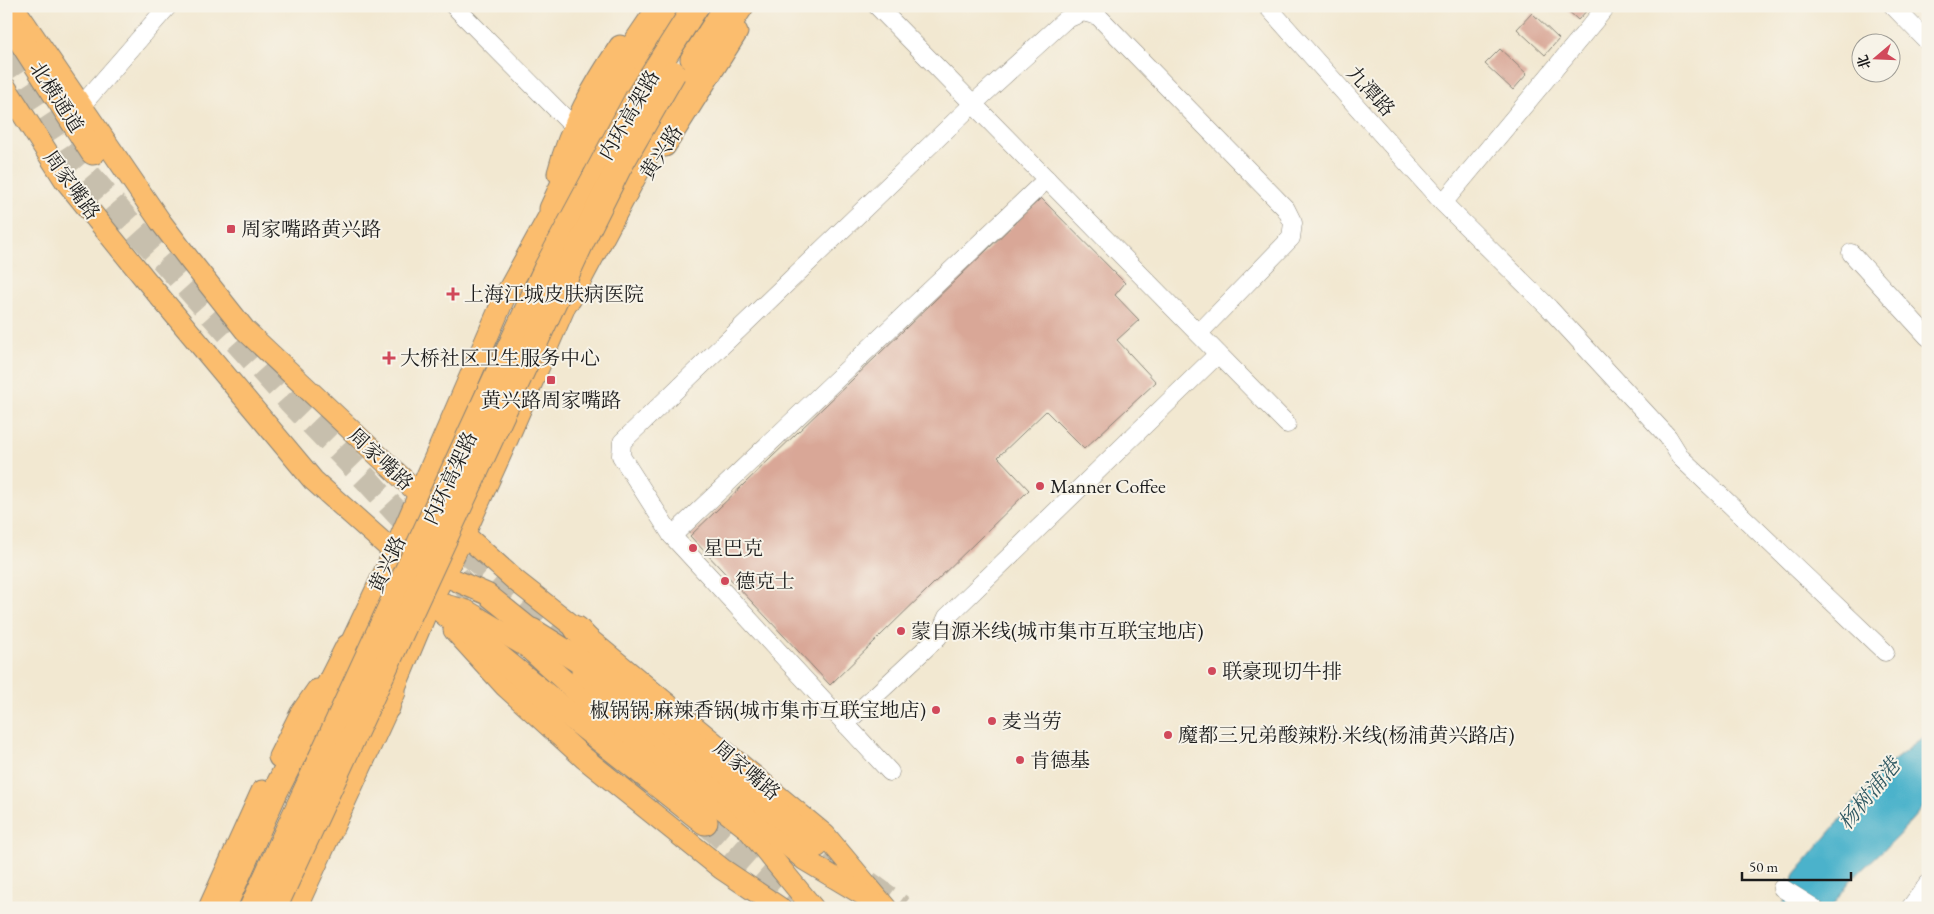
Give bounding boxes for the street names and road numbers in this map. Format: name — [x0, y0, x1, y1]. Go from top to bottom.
street label: 北横通道 — [24, 56, 90, 138]
street label: 九潭路 — [1341, 60, 1401, 122]
street label: 内环高架路 — [593, 65, 665, 165]
street label: 黄兴路 — [634, 120, 688, 184]
street label: 周家嘴路 — [38, 145, 106, 225]
street label: 周家嘴路 — [343, 422, 419, 496]
street label: 内环高架路 — [417, 427, 483, 529]
street label: 黄兴路 — [363, 531, 411, 597]
street label: 周家嘴路 — [708, 734, 786, 806]

